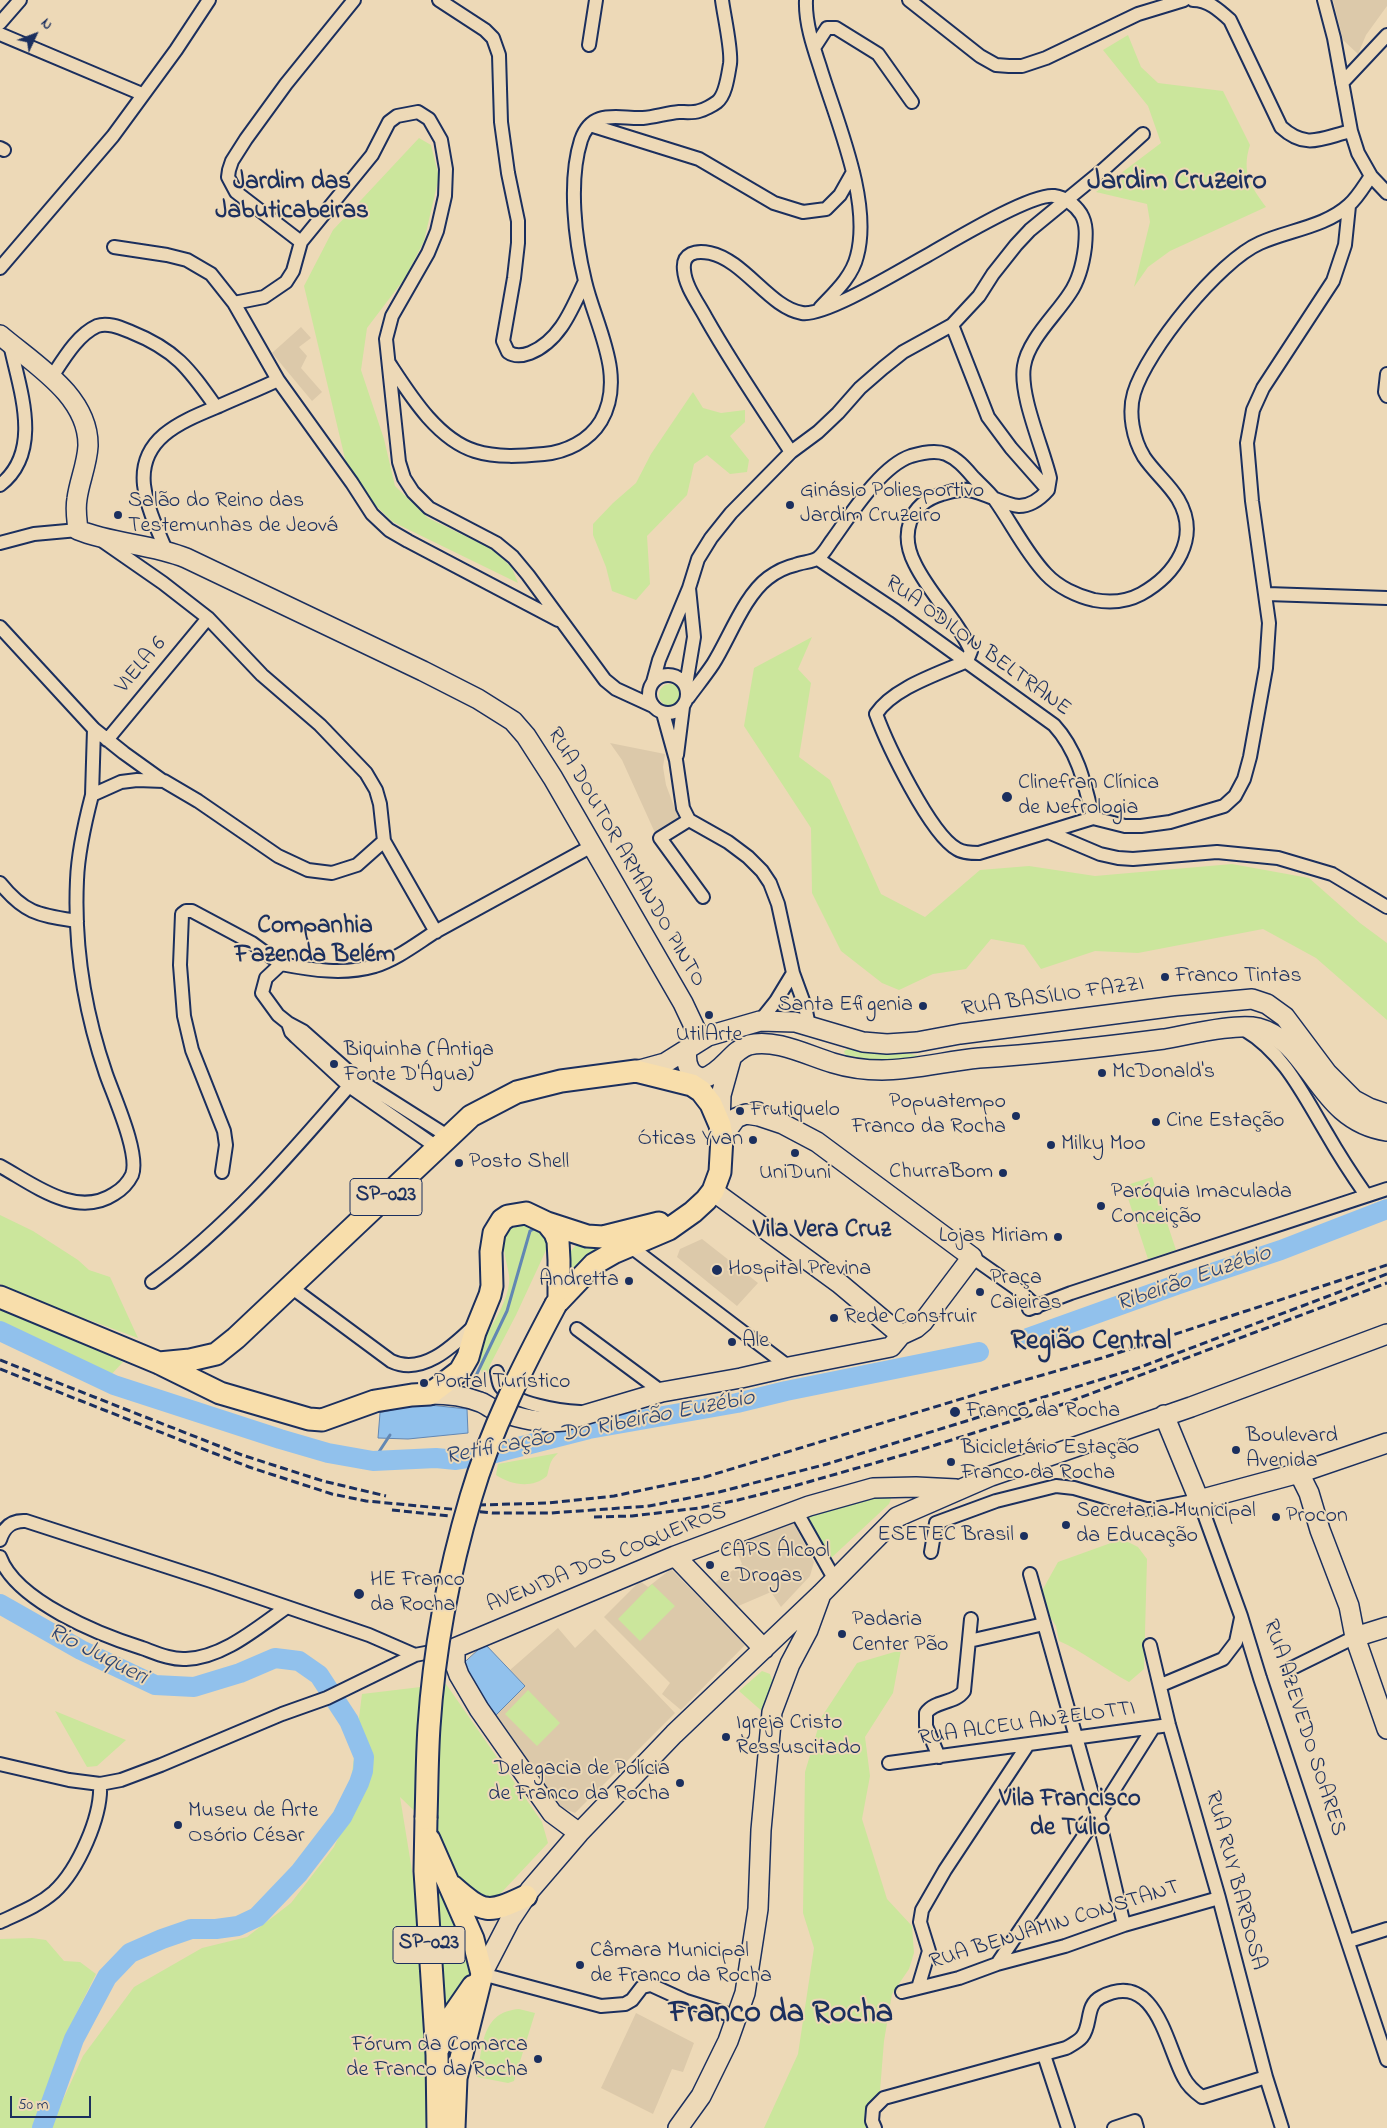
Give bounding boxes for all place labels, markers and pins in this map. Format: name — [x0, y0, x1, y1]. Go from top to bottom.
place label: Ginásio Poliesportivo Jardim Cruzeiro — [800, 479, 984, 530]
place label: Salão do Reino das Testemunhas de Jeová — [128, 489, 338, 540]
marker: Ginásio Poliesportivo Jardim Cruzeiro — [784, 499, 796, 511]
marker: Salão do Reino das Testemunhas de Jeová — [112, 509, 124, 521]
place label: Clinefran Clínica de Nefrologia — [1018, 771, 1159, 822]
marker: Clinefran Clínica de Nefrologia — [1000, 790, 1014, 804]
place label: Franco Tintas — [1175, 964, 1302, 990]
marker: Franco Tintas — [1159, 971, 1171, 983]
place label: Santa Efigenia — [777, 993, 913, 1019]
marker: Santa Efigenia — [917, 1000, 929, 1012]
marker: UtilArte — [703, 1009, 715, 1021]
place label: UtilArte — [676, 1023, 742, 1049]
place label: Biquinha (Antiga Fonte D'Água) — [344, 1038, 494, 1090]
marker: Biquinha (Antiga Fonte D'Água) — [328, 1058, 340, 1070]
place label: McDonald's — [1112, 1060, 1215, 1086]
marker: McDonald's — [1096, 1067, 1108, 1079]
place label: Popuatempo Franco da Rocha — [852, 1090, 1006, 1142]
place label: Frutiquelo — [750, 1098, 840, 1124]
marker: Frutiquelo — [734, 1105, 746, 1117]
place label: Cine Estação — [1166, 1109, 1284, 1135]
marker: Popuatempo Franco da Rocha — [1010, 1110, 1022, 1122]
marker: Cine Estação — [1150, 1116, 1162, 1128]
place label: Óticas Yvan — [638, 1127, 743, 1153]
place label: Milky Moo — [1061, 1132, 1146, 1158]
marker: Óticas Yvan — [747, 1134, 759, 1146]
marker: Milky Moo — [1045, 1139, 1057, 1151]
marker: UniDuni — [789, 1147, 801, 1159]
place label: Posto Shell — [469, 1150, 569, 1176]
marker: Posto Shell — [453, 1157, 465, 1169]
place label: ChurraBom — [889, 1160, 993, 1186]
place label: UniDuni — [759, 1161, 831, 1187]
marker: ChurraBom — [997, 1167, 1009, 1179]
place label: Paróquia Imaculada Conceição — [1111, 1180, 1292, 1232]
marker: Paróquia Imaculada Conceição — [1095, 1200, 1107, 1212]
place label: Lojas Miriam — [939, 1224, 1048, 1250]
marker: Lojas Miriam — [1052, 1231, 1064, 1243]
place label: Hospital Previna — [728, 1257, 871, 1283]
marker: Hospital Previna — [710, 1263, 724, 1277]
place label: Praça Caieiras — [990, 1266, 1062, 1318]
place label: Andretta — [539, 1268, 619, 1294]
marker: Andretta — [623, 1275, 635, 1287]
marker: Praça Caieiras — [974, 1286, 986, 1298]
place label: Rede Construir — [844, 1305, 977, 1331]
marker: Rede Construir — [828, 1312, 840, 1324]
place label: Ale — [742, 1329, 769, 1355]
marker: Ale — [726, 1336, 738, 1348]
place label: Portal Turístico — [434, 1370, 570, 1396]
marker: Portal Turístico — [418, 1377, 430, 1389]
place label: Franco da Rocha — [966, 1399, 1120, 1425]
marker: Franco da Rocha — [948, 1405, 962, 1419]
place label: Boulevard Avenida — [1246, 1424, 1338, 1475]
place label: Bicicletário Estação Franco da Rocha — [961, 1436, 1139, 1488]
marker: Boulevard Avenida — [1230, 1444, 1242, 1456]
marker: Bicicletário Estação Franco da Rocha — [945, 1456, 957, 1468]
place label: Secretaria Municipal da Educação — [1076, 1499, 1256, 1550]
place label: Procon — [1286, 1504, 1348, 1530]
marker: Procon — [1270, 1511, 1282, 1523]
marker: Secretaria Municipal da Educação — [1060, 1519, 1072, 1531]
place label: ESETEC Brasil — [877, 1523, 1014, 1549]
marker: ESETEC Brasil — [1018, 1530, 1030, 1542]
place label: CAPS Álcool e Drogas — [720, 1539, 830, 1590]
marker: CAPS Álcool e Drogas — [704, 1559, 716, 1571]
place label: HE Franco da Rocha — [370, 1568, 465, 1620]
marker: HE Franco da Rocha — [352, 1587, 366, 1601]
place label: Padaria Center Pão — [852, 1608, 948, 1660]
marker: Padaria Center Pão — [836, 1628, 848, 1640]
place label: Igreja Cristo Ressuscitado — [736, 1711, 861, 1762]
marker: Igreja Cristo Ressuscitado — [720, 1731, 732, 1743]
place label: Delegacia de Polícia de Franco da Rocha — [488, 1757, 670, 1808]
marker: Delegacia de Polícia de Franco da Rocha — [674, 1777, 686, 1789]
place label: Museu de Arte Osório César — [188, 1799, 318, 1850]
marker: Museu de Arte Osório César — [172, 1819, 184, 1831]
place label: Câmara Municipal de Franco da Rocha — [590, 1939, 772, 1990]
marker: Câmara Municipal de Franco da Rocha — [574, 1959, 586, 1971]
place label: Fórum da Comarca de Franco da Rocha — [346, 2033, 528, 2084]
marker: Fórum da Comarca de Franco da Rocha — [532, 2053, 544, 2065]

